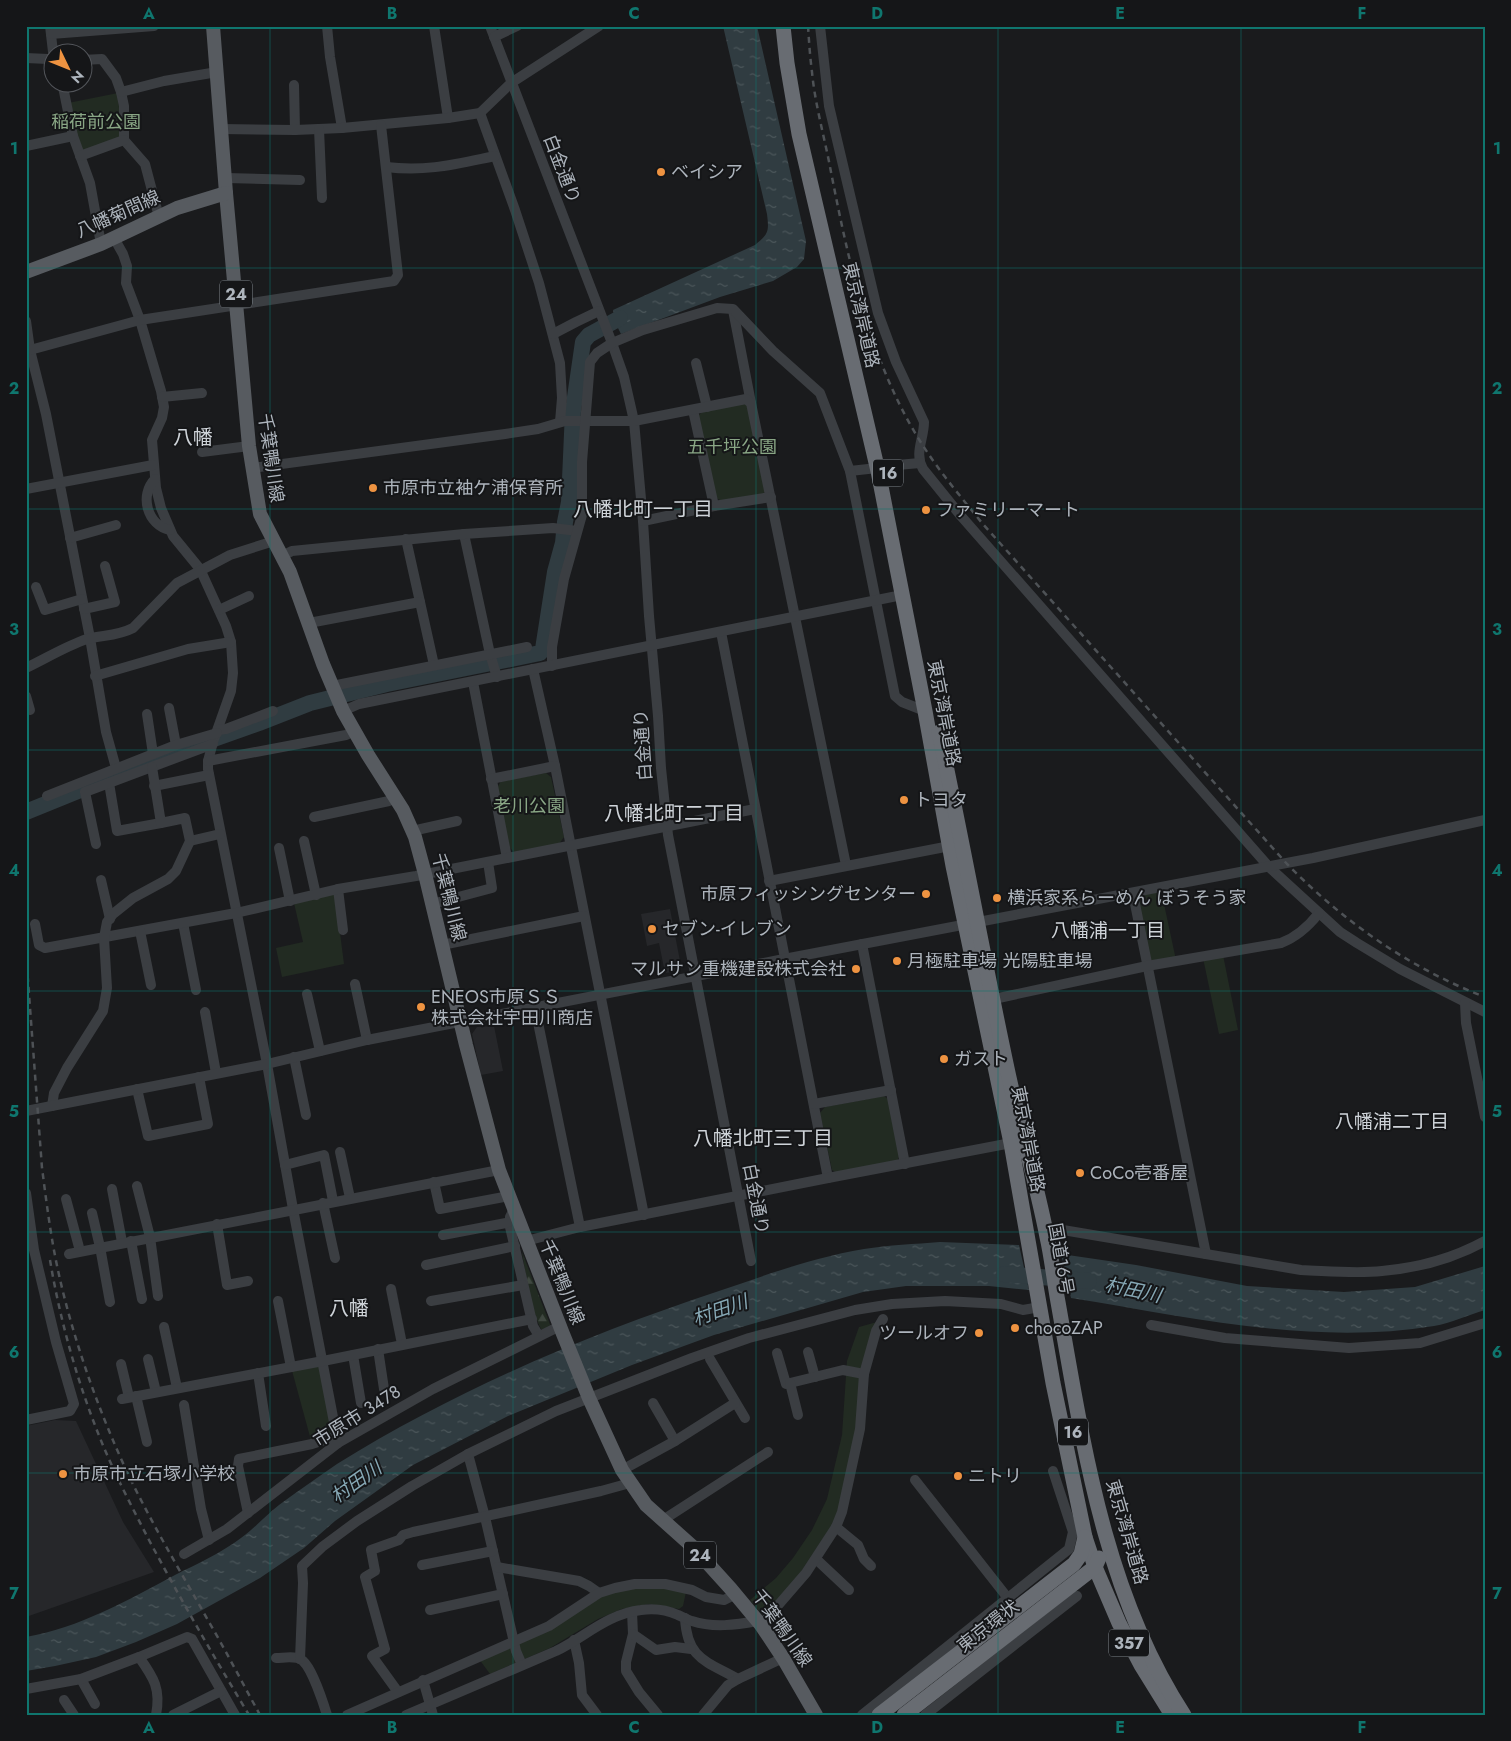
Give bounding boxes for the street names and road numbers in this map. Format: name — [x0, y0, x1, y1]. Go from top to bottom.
street label: 白金通り — [537, 131, 587, 207]
street label: 八幡菊間線 — [72, 184, 164, 244]
street label: 東京湾岸道路 — [836, 259, 886, 371]
road number: 24 — [220, 280, 252, 308]
street label: 千葉鴨川線 — [252, 412, 290, 504]
road number: 16 — [873, 459, 903, 486]
street label: 東京湾岸道路 — [921, 658, 967, 768]
street label: 白金通り — [628, 708, 658, 782]
street label: 千葉鴨川線 — [425, 850, 473, 944]
street label: 東京湾岸道路 — [1005, 1084, 1051, 1194]
street label: 白金通り — [736, 1161, 776, 1237]
street label: 国道16号 — [1042, 1221, 1080, 1297]
street label: 千葉鴨川線 — [533, 1235, 591, 1329]
street label: 市原市 3478 — [308, 1379, 406, 1453]
road number: 16 — [1058, 1418, 1088, 1445]
street label: 東京湾岸道路 — [1100, 1477, 1154, 1587]
road number: 24 — [684, 1542, 716, 1568]
street label: 千葉鴨川線 — [746, 1584, 818, 1672]
street label: 東京環状 — [952, 1594, 1024, 1658]
road number: 357 — [1109, 1630, 1149, 1656]

